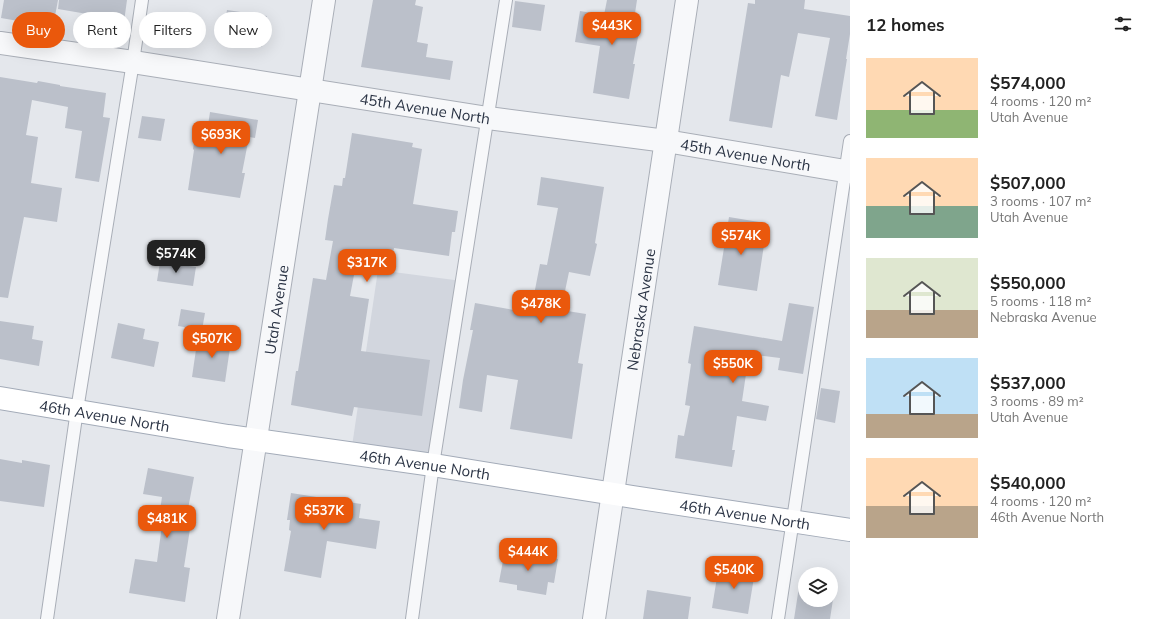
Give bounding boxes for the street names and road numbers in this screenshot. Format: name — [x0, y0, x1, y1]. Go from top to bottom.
street label: 45th Avenue North — [358, 88, 492, 128]
street label: 45th Avenue North — [679, 134, 812, 175]
street label: Nebraska Avenue — [622, 247, 659, 372]
street label: Utah Avenue — [260, 264, 292, 356]
street label: 46th Avenue North — [38, 395, 171, 436]
street label: 46th Avenue North — [358, 445, 492, 484]
street label: 46th Avenue North — [678, 495, 812, 533]

